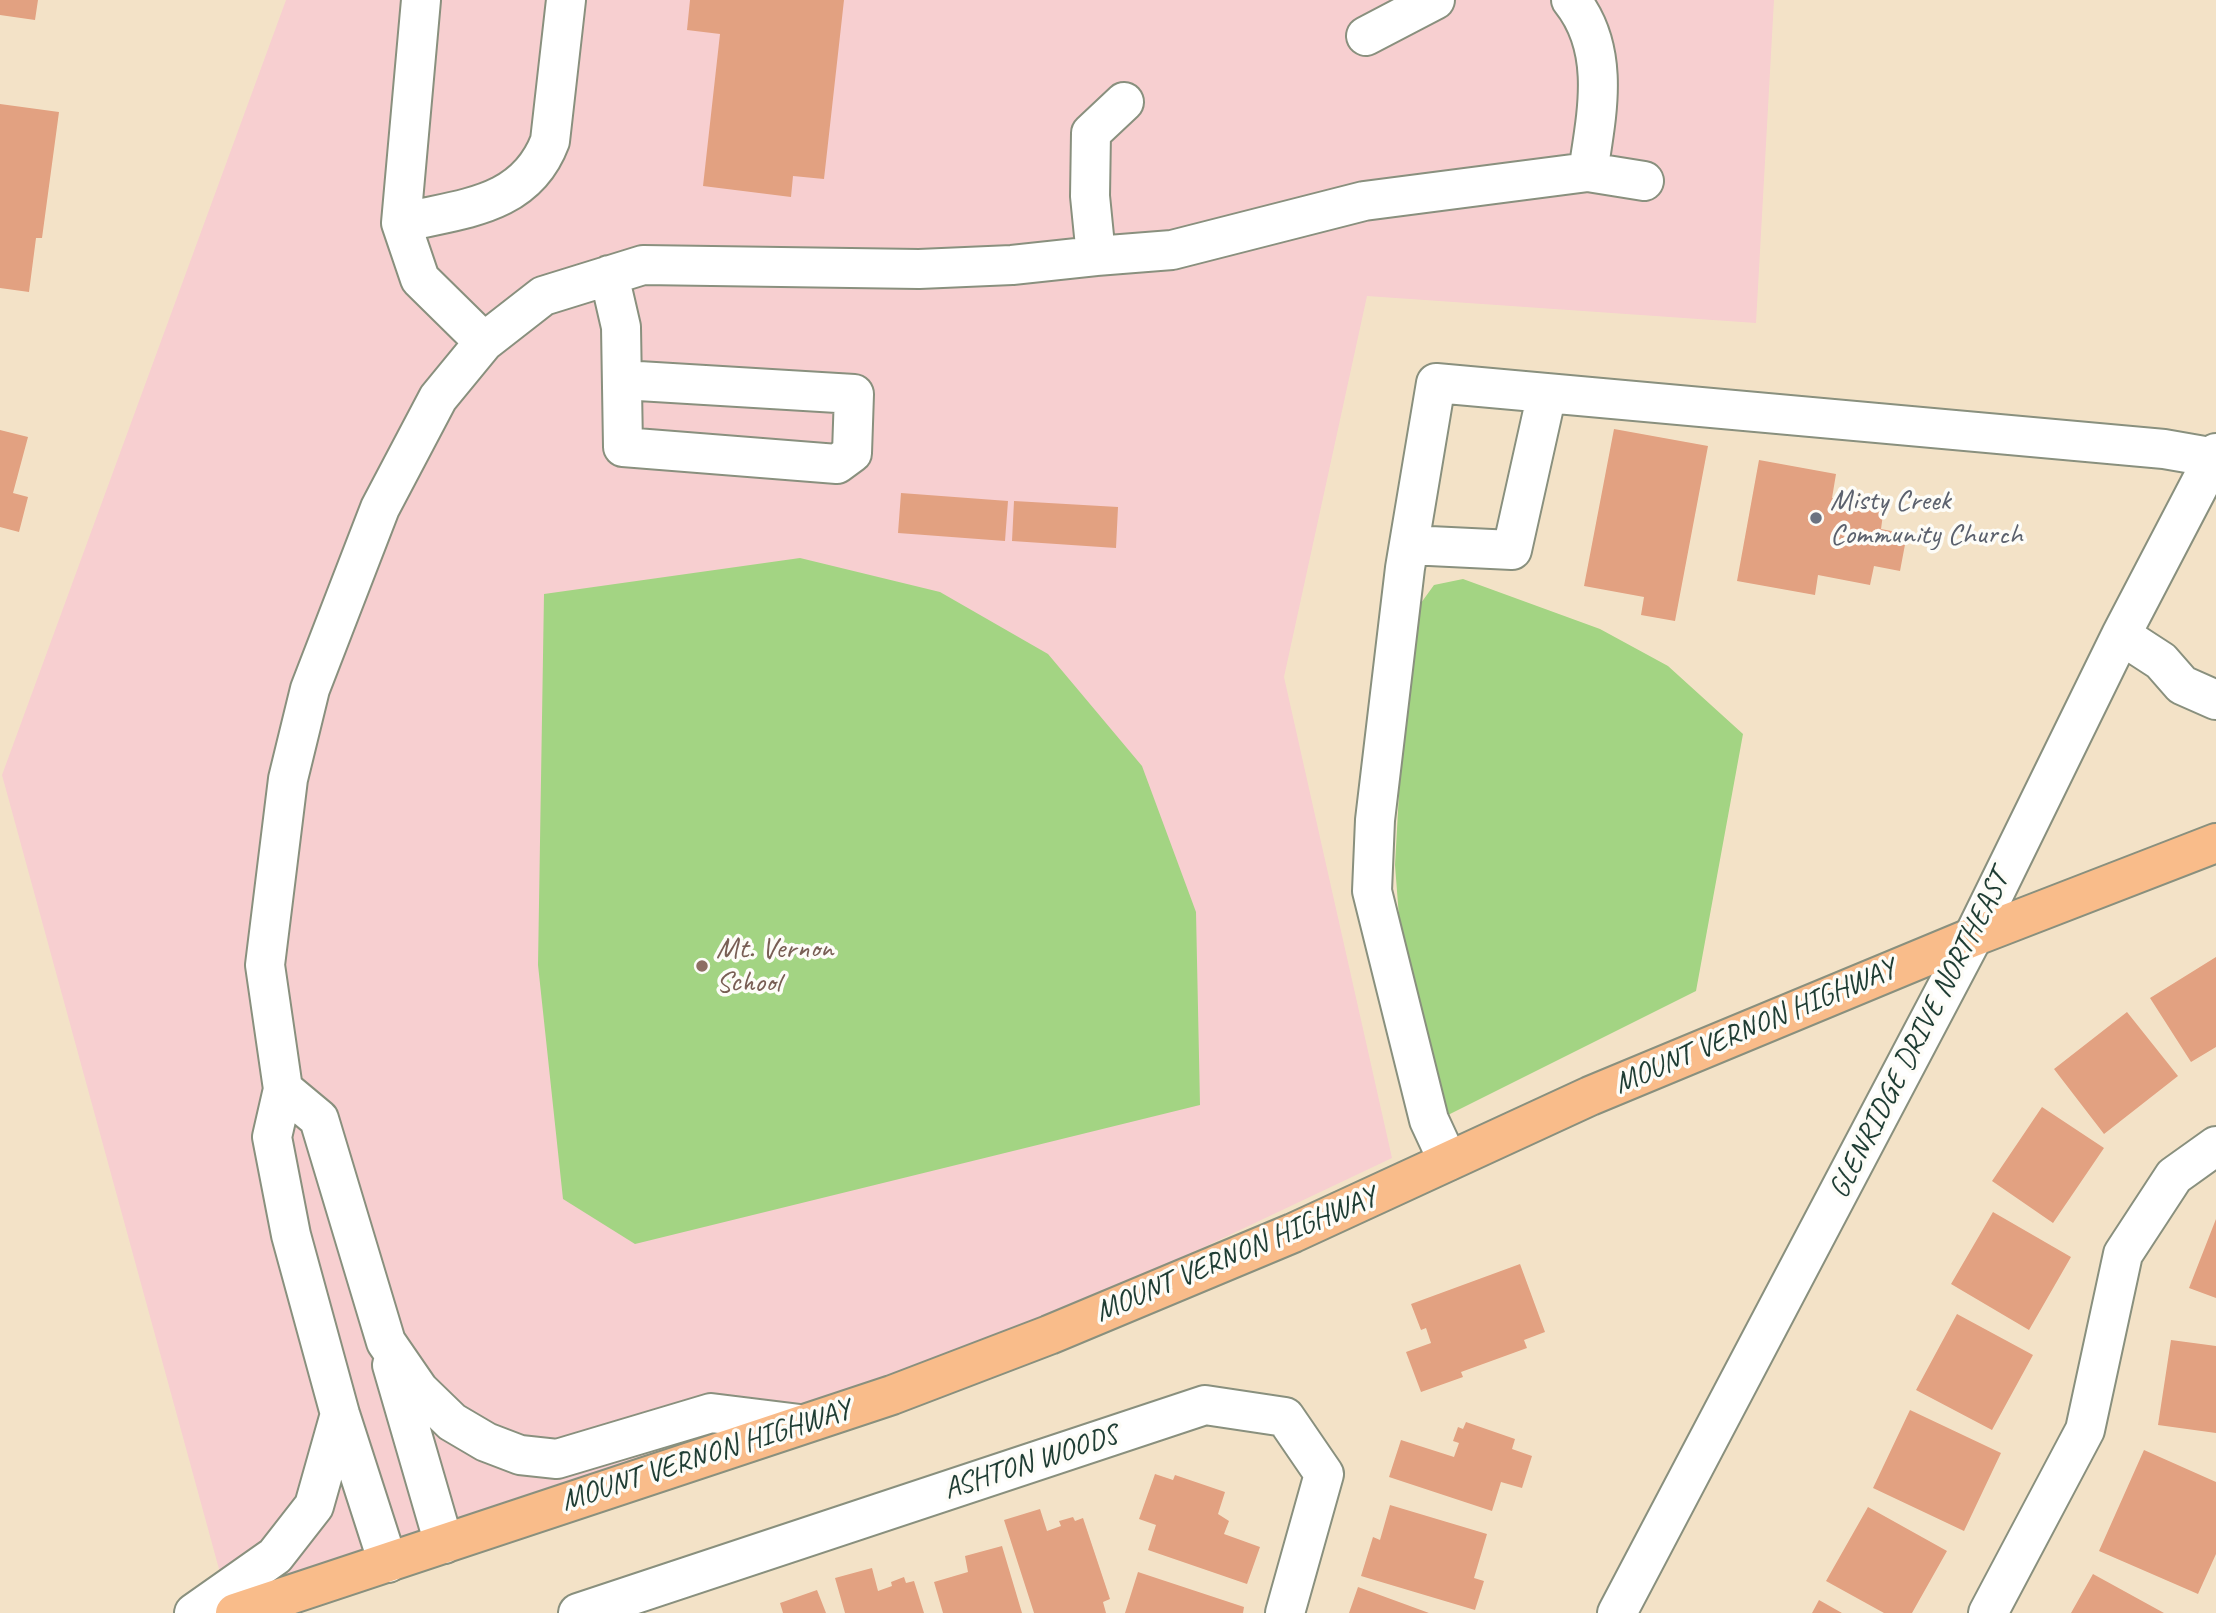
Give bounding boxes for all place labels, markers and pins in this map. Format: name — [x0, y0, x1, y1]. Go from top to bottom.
place label: Misty Creek Community Church — [1830, 483, 2023, 554]
marker: Misty Creek Community Church — [1808, 510, 1824, 526]
place label: Mt. Vernon School — [716, 931, 833, 1002]
marker: Mt. Vernon School — [694, 958, 710, 974]

